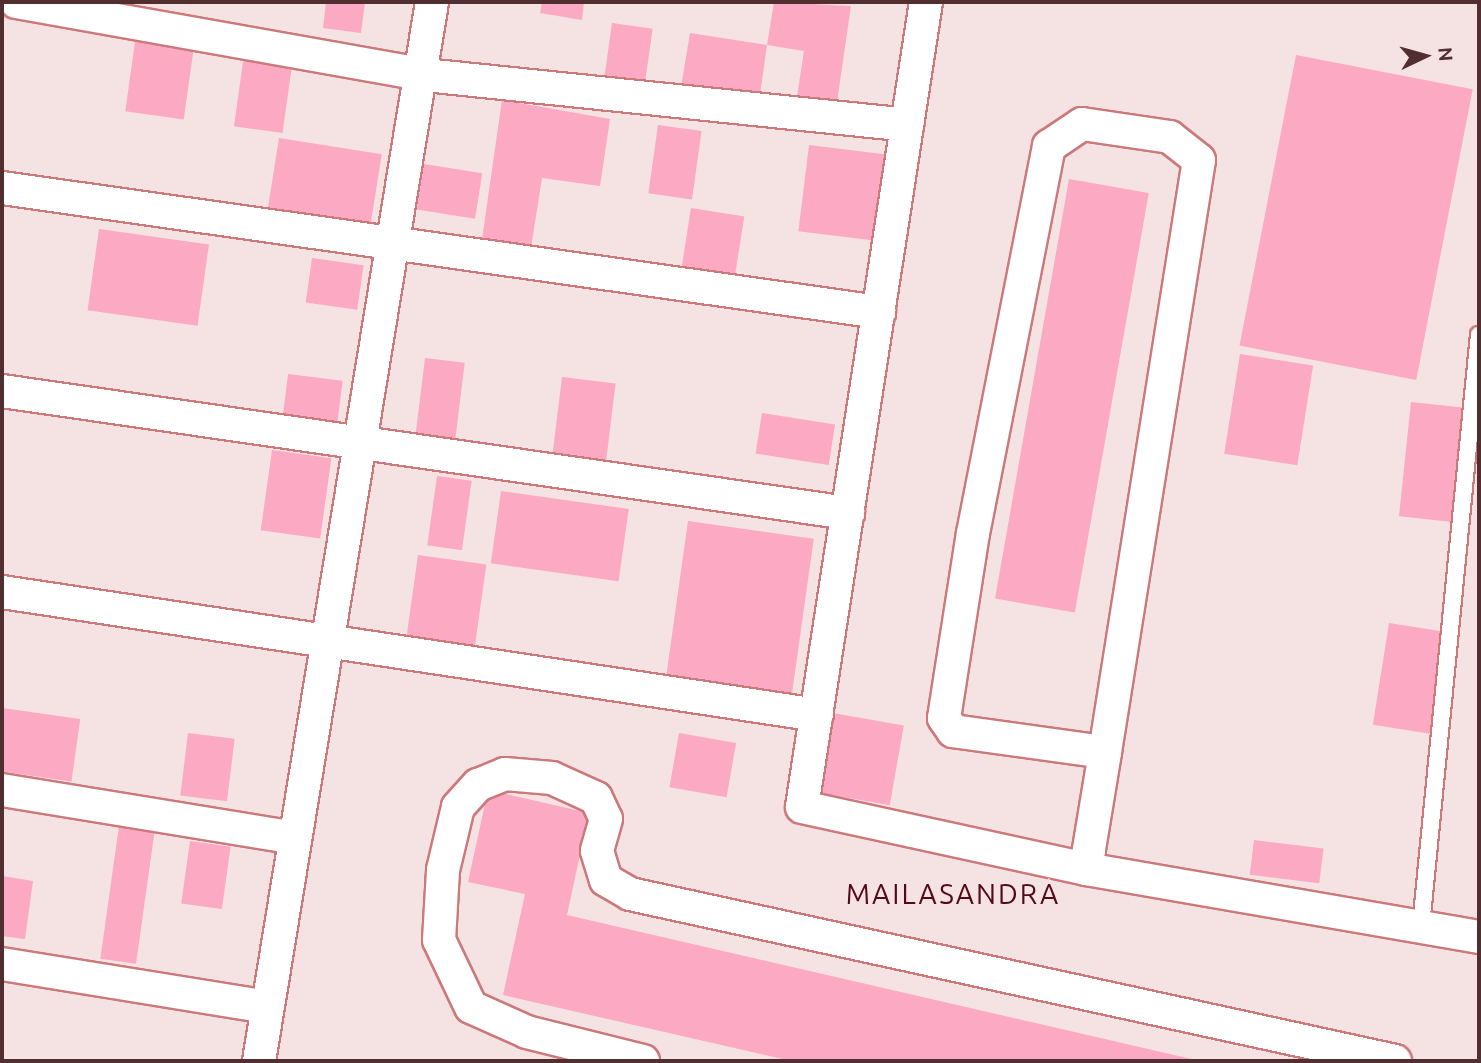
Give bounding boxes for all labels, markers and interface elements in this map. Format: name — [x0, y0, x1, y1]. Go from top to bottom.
north arrow — [1390, 21, 1460, 91]
text: N — [1434, 46, 1457, 62]
district label: MAILASANDRA — [847, 877, 1059, 911]

